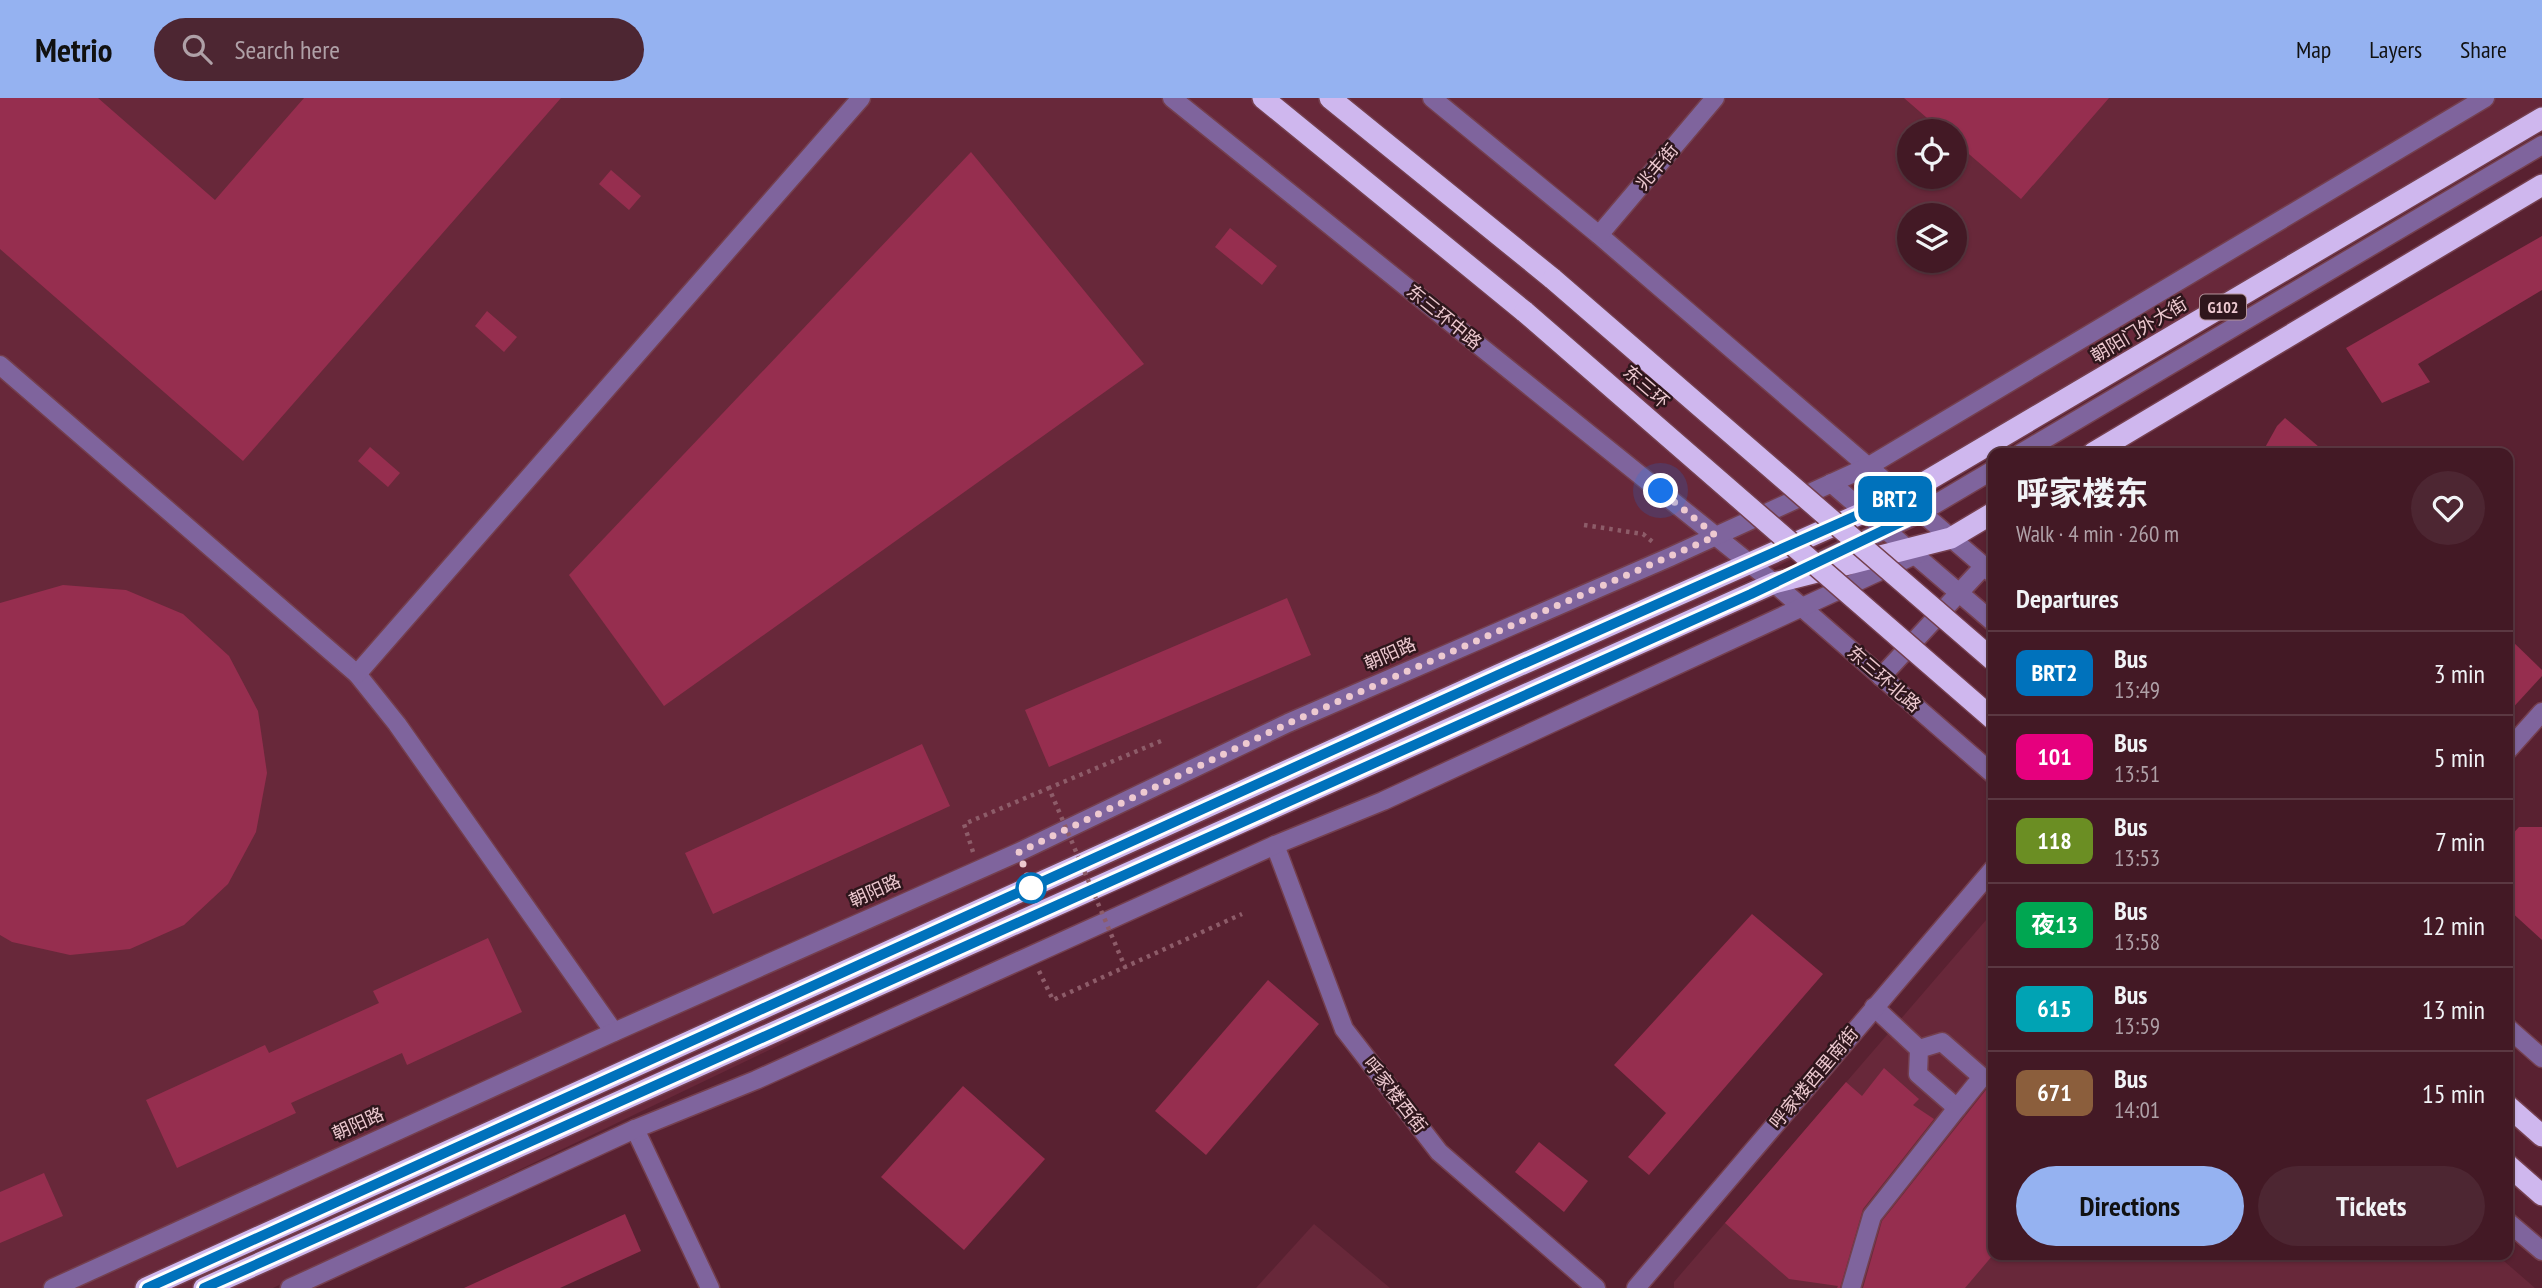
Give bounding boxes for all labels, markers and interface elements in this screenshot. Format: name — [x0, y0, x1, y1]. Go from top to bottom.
search box — [154, 18, 644, 81]
text: Metrio — [35, 28, 112, 71]
icon: search — [178, 30, 216, 68]
text: Search here — [234, 33, 340, 66]
text: Map — [2296, 34, 2331, 65]
text: Layers — [2369, 34, 2422, 65]
text: Share — [2460, 34, 2507, 65]
map controls — [1897, 119, 1967, 273]
button: locate — [1897, 119, 1967, 189]
street label: 兆丰街 — [1630, 139, 1683, 195]
button: layers — [1897, 203, 1967, 273]
street label: 东三环中路 — [1402, 279, 1487, 354]
street label: 朝阳门外大街 — [2087, 292, 2191, 367]
road number: G102 — [2200, 294, 2246, 320]
street label: 东三环 — [1618, 360, 1674, 413]
text: 呼家楼东 — [2016, 471, 2148, 514]
button: heart — [2411, 471, 2485, 545]
your location — [1643, 473, 1678, 508]
line badge: BRT2 — [1846, 476, 1944, 522]
text: BRT2 — [1872, 483, 1918, 514]
text: Walk · 4 min · 260 m — [2016, 519, 2179, 548]
text: Departures — [2016, 582, 2119, 615]
street label: 朝阳路 — [1360, 632, 1419, 675]
street label: 东三环北路 — [1843, 640, 1926, 717]
text: Bus — [2114, 642, 2147, 675]
text: BRT2 — [2032, 657, 2077, 688]
text: 3 min — [2434, 657, 2485, 690]
text: 13:49 — [2114, 675, 2160, 704]
text: Bus — [2114, 726, 2147, 759]
text: 101 — [2037, 741, 2072, 772]
text: 5 min — [2434, 741, 2485, 774]
text: 13:51 — [2114, 759, 2160, 788]
text: Bus — [2114, 810, 2147, 843]
text: 118 — [2037, 825, 2072, 856]
text: 7 min — [2435, 825, 2485, 858]
text: 13:53 — [2114, 843, 2160, 872]
street label: 朝阳路 — [845, 869, 904, 912]
unlabelled marker — [1016, 873, 1046, 903]
text: Bus — [2114, 894, 2147, 927]
text: 夜13 — [2031, 909, 2078, 940]
text: 12 min — [2422, 909, 2485, 942]
text: 13:58 — [2114, 927, 2160, 956]
text: Bus — [2114, 978, 2147, 1011]
text: 615 — [2037, 993, 2072, 1024]
text: 13 min — [2422, 993, 2485, 1026]
text: 13:59 — [2114, 1011, 2160, 1040]
street label: 呼家楼西里南街 — [1764, 1022, 1863, 1133]
street label: 呼家楼西街 — [1359, 1052, 1432, 1137]
text: Bus — [2114, 1062, 2147, 1095]
text: 671 — [2037, 1077, 2072, 1108]
text: 15 min — [2422, 1077, 2485, 1110]
text: 14:01 — [2114, 1095, 2160, 1124]
street label: 朝阳路 — [328, 1102, 387, 1145]
button: Directions — [2016, 1166, 2244, 1246]
button: Tickets — [2258, 1166, 2485, 1246]

